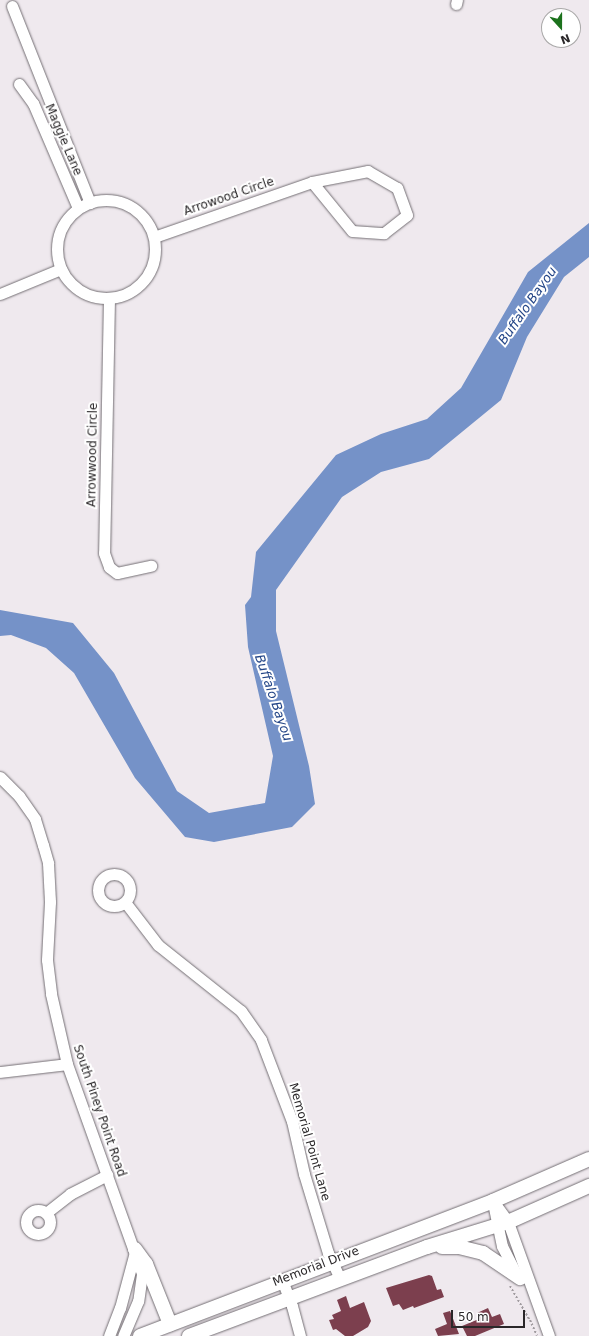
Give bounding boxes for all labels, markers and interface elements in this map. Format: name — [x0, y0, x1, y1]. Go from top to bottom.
north arrow — [541, 8, 581, 48]
text: N — [558, 31, 572, 46]
street label: Maggie Lane — [41, 102, 85, 178]
street label: Arrowood Circle — [182, 175, 276, 219]
water label: Buffalo Bayou — [496, 264, 560, 348]
street label: Arrowwood Circle — [85, 403, 101, 507]
water label: Buffalo Bayou — [251, 652, 295, 744]
street label: South Piney Point Road — [70, 1043, 128, 1179]
street label: Memorial Point Lane — [285, 1081, 333, 1203]
street label: Memorial Drive — [271, 1244, 361, 1290]
scale bar — [453, 1302, 527, 1328]
text: 50 m — [458, 1310, 489, 1324]

